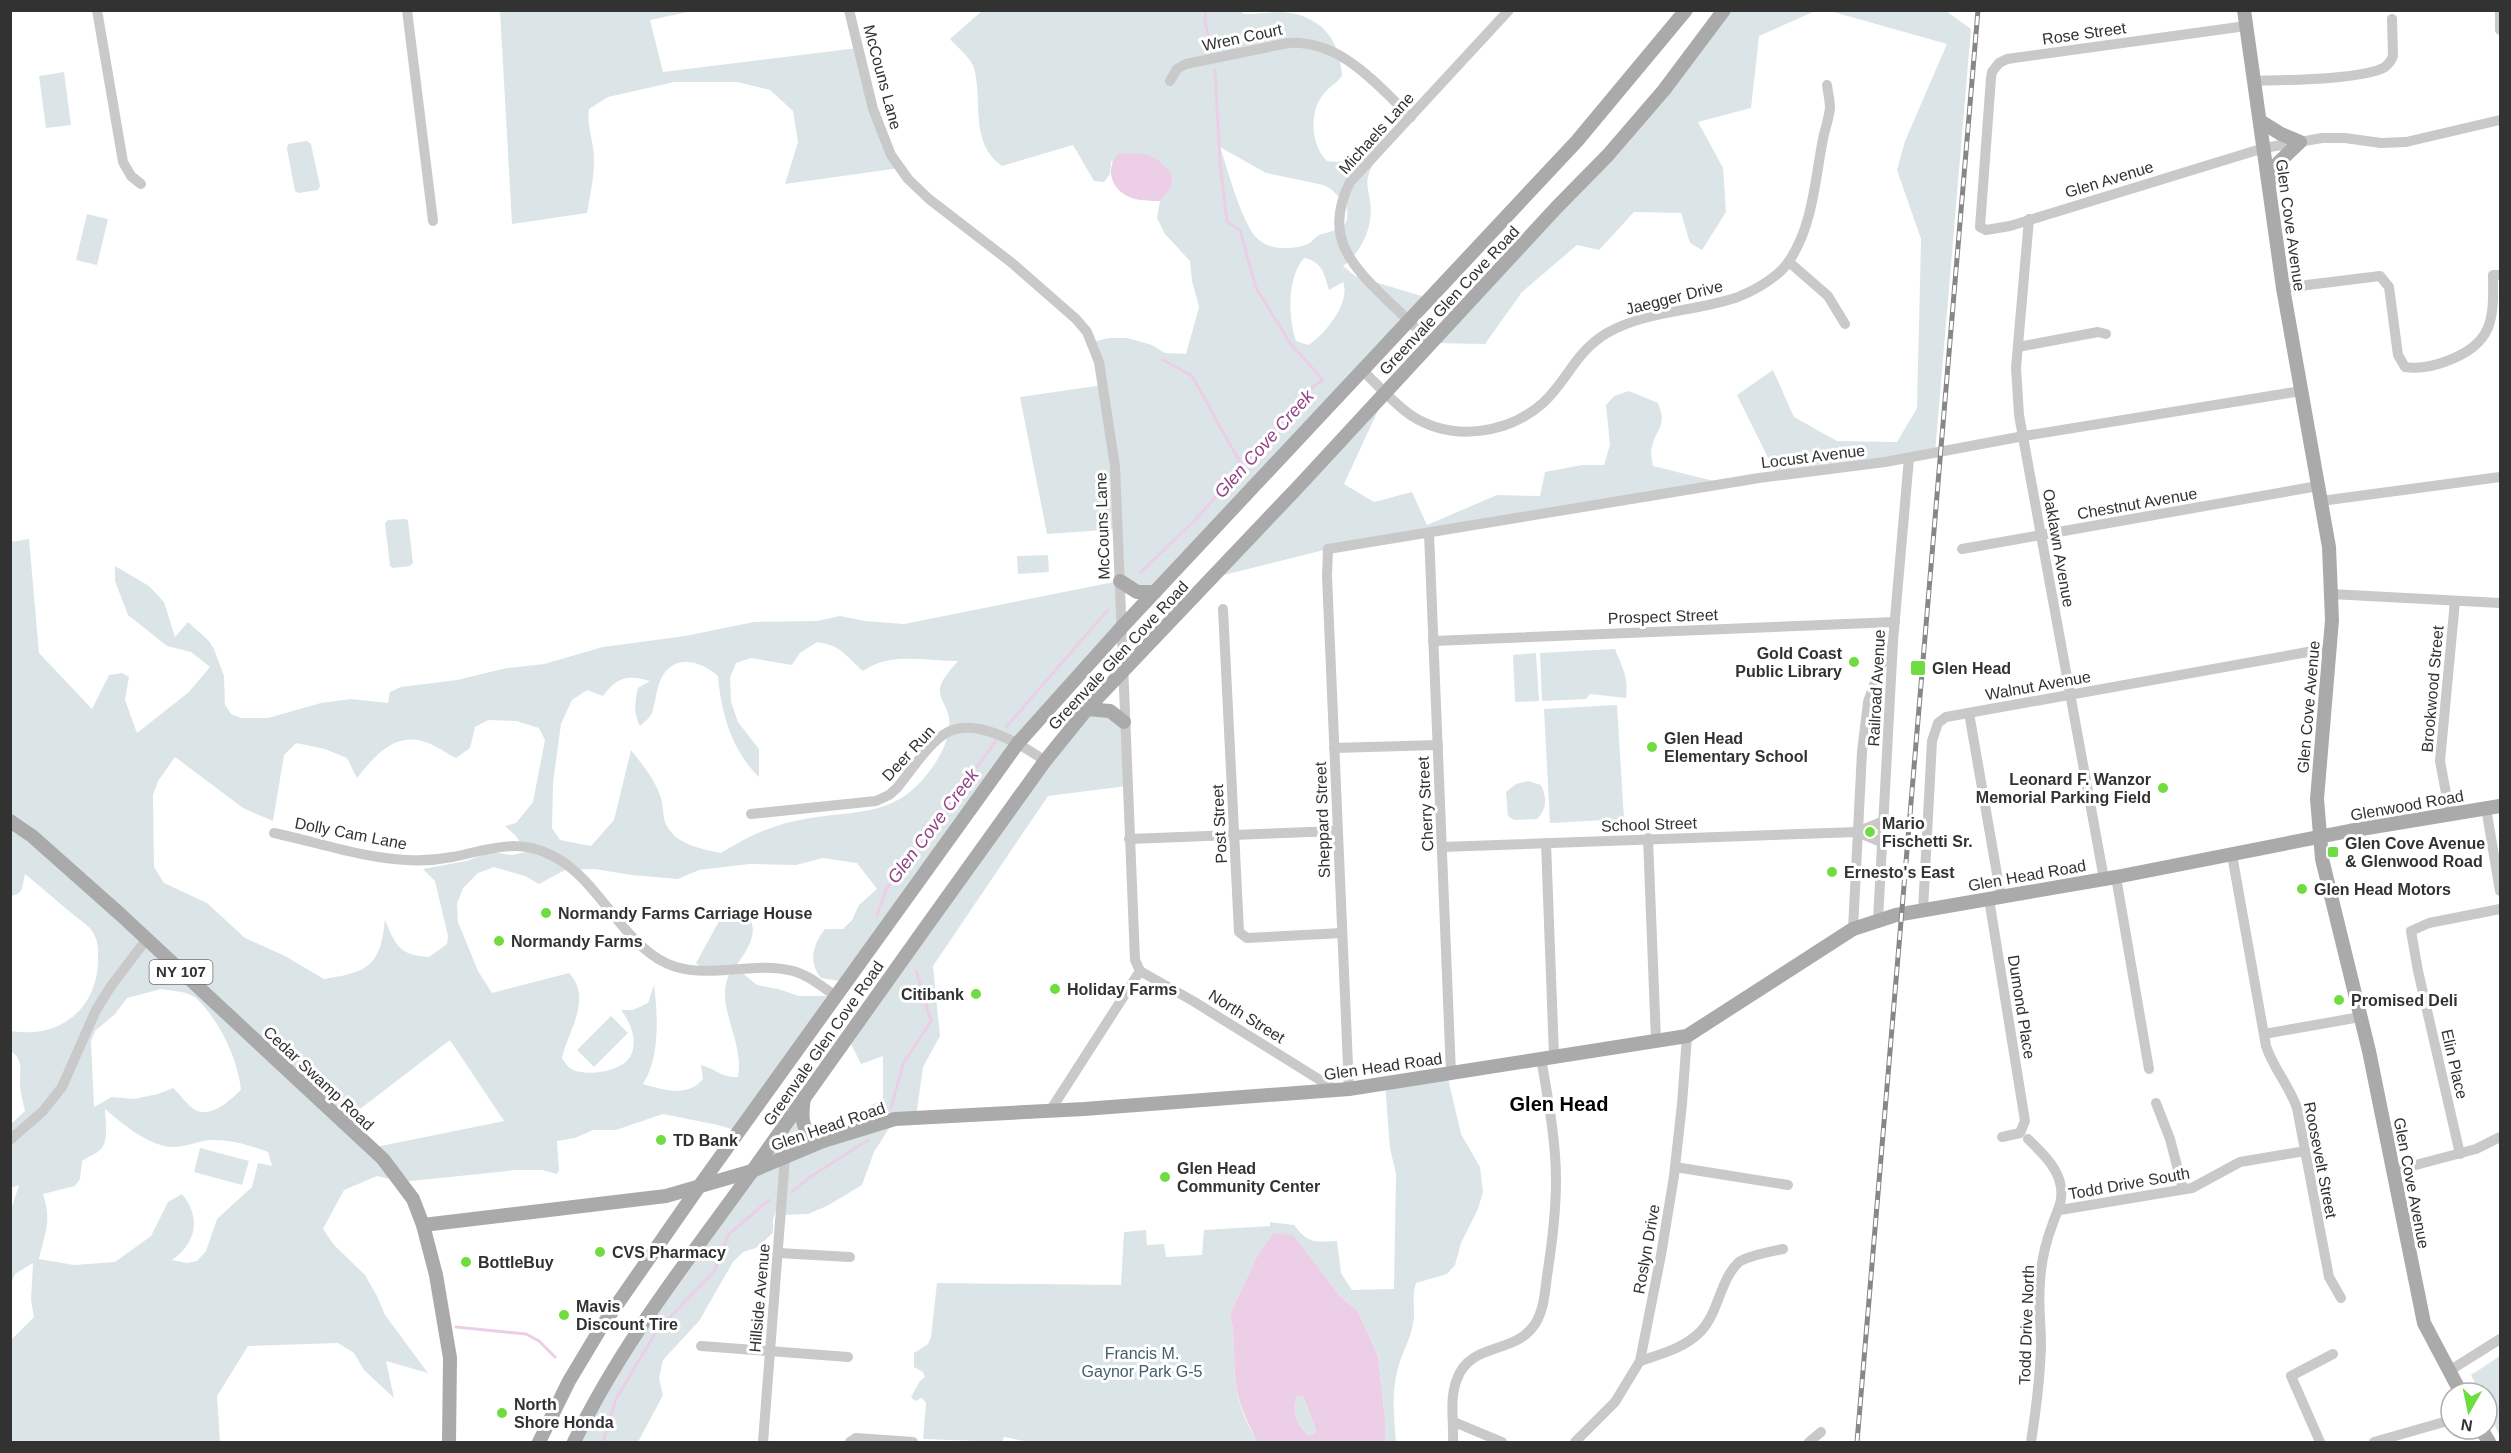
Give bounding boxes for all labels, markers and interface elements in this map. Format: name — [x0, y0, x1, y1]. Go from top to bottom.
street label: Rose Street — [2041, 19, 2128, 48]
street label: Wren Court — [1200, 21, 1284, 54]
street label: McCouns Lane — [860, 23, 905, 131]
street label: Michaels Lane — [1336, 89, 1417, 177]
street label: Glen Avenue — [2063, 158, 2155, 201]
street label: Glen Cove Avenue — [2273, 158, 2308, 292]
street label: Greenvale Glen Cove Road — [1376, 223, 1523, 378]
street label: Jaegger Drive — [1624, 277, 1725, 318]
water label: Glen Cove Creek — [1210, 385, 1318, 502]
street label: Locust Avenue — [1760, 442, 1866, 471]
street label: McCouns Lane — [1092, 472, 1113, 580]
street label: Chestnut Avenue — [2076, 485, 2199, 522]
street label: Oaklawn Avenue — [2040, 488, 2077, 609]
street label: Greenvale Glen Cove Road — [1045, 578, 1192, 733]
street label: Prospect Street — [1608, 606, 1719, 627]
street label: Brookwood Street — [2418, 624, 2447, 753]
street label: Railroad Avenue — [1865, 629, 1888, 747]
street label: Glen Cove Avenue — [2294, 640, 2323, 774]
place label: Gold Coast Public Library — [1735, 645, 1843, 680]
marker: Gold Coast Public Library — [1847, 655, 1861, 669]
marker: Glen Head — [1909, 659, 1927, 677]
place label: Glen Head — [1932, 660, 2011, 677]
street label: Walnut Avenue — [1984, 668, 2092, 703]
street label: Deer Run — [879, 723, 938, 784]
place label: Glen Head Elementary School — [1664, 730, 1808, 765]
marker: Glen Head Elementary School — [1645, 740, 1659, 754]
street label: Cherry Street — [1414, 755, 1436, 852]
street label: Sheppard Street — [1312, 761, 1333, 879]
water label: Glen Cove Creek — [883, 764, 983, 887]
place label: Leonard F. Wanzor Memorial Parking Field — [1976, 771, 2151, 806]
marker: Leonard F. Wanzor Memorial Parking Field — [2156, 781, 2170, 795]
street label: Post Street — [1209, 783, 1230, 864]
street label: Glenwood Road — [2349, 787, 2465, 824]
street label: Dolly Cam Lane — [293, 814, 408, 853]
street label: School Street — [1601, 814, 1698, 835]
place label: Mario Fischetti Sr. — [1882, 815, 1973, 850]
marker: Mario Fischetti Sr. — [1863, 825, 1877, 839]
place label: Glen Cove Avenue & Glenwood Road — [2345, 835, 2485, 870]
marker: Glen Cove Avenue & Glenwood Road — [2326, 845, 2340, 859]
street label: Glen Head Road — [1967, 857, 2087, 894]
place label: Ernesto's East — [1844, 864, 1955, 881]
marker: Ernesto's East — [1825, 865, 1839, 879]
place label: Glen Head Motors — [2314, 881, 2451, 898]
marker: Glen Head Motors — [2295, 882, 2309, 896]
place label: Normandy Farms Carriage House — [558, 905, 812, 922]
marker: Normandy Farms Carriage House — [539, 906, 553, 920]
place label: Normandy Farms — [511, 933, 643, 950]
marker: Normandy Farms — [492, 934, 506, 948]
street label: Dumond Place — [2005, 954, 2038, 1060]
street label: Greenvale Glen Cove Road — [760, 958, 887, 1129]
road number: NY 107 — [150, 960, 213, 984]
place label: Holiday Farms — [1067, 981, 1177, 998]
marker: Holiday Farms — [1048, 982, 1062, 996]
place label: Citibank — [901, 986, 964, 1003]
street label: North Street — [1206, 986, 1288, 1047]
marker: Citibank — [969, 987, 983, 1001]
place label: Promised Deli — [2351, 992, 2458, 1009]
marker: Promised Deli — [2332, 993, 2346, 1007]
street label: Cedar Swamp Road — [260, 1023, 377, 1134]
street label: Elin Place — [2438, 1028, 2471, 1101]
street label: Glen Head Road — [1323, 1050, 1443, 1083]
district label: Glen Head — [1510, 1093, 1608, 1115]
street label: Glen Head Road — [769, 1099, 887, 1154]
street label: Roosevelt Street — [2301, 1100, 2340, 1220]
street label: Glen Cove Avenue — [2390, 1116, 2433, 1250]
place label: TD Bank — [673, 1132, 738, 1149]
marker: TD Bank — [654, 1133, 668, 1147]
place label: Glen Head Community Center — [1177, 1160, 1320, 1195]
street label: Todd Drive South — [2067, 1164, 2191, 1203]
marker: Glen Head Community Center — [1158, 1170, 1172, 1184]
street label: Roslyn Drive — [1630, 1203, 1663, 1295]
street label: Hillside Avenue — [746, 1243, 773, 1353]
place label: CVS Pharmacy — [612, 1244, 726, 1261]
marker: CVS Pharmacy — [593, 1245, 607, 1259]
place label: BottleBuy — [478, 1254, 554, 1271]
marker: BottleBuy — [459, 1255, 473, 1269]
street label: Todd Drive North — [2016, 1265, 2037, 1385]
place label: Mavis Discount Tire — [576, 1298, 678, 1333]
marker: Mavis Discount Tire — [557, 1308, 571, 1322]
park label: Francis M. Gaynor Park G-5 — [1082, 1345, 1203, 1380]
north arrow — [2439, 1381, 2499, 1441]
place label: North Shore Honda — [514, 1396, 614, 1431]
marker: North Shore Honda — [495, 1406, 509, 1420]
text: N — [2460, 1416, 2474, 1435]

